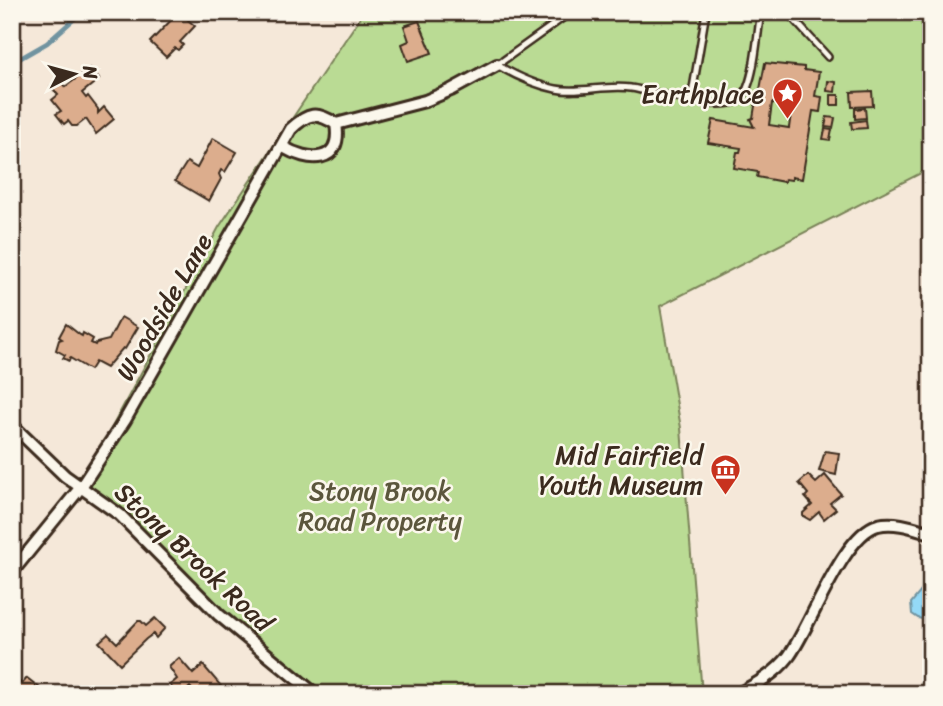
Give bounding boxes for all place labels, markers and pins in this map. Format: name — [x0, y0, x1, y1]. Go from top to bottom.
place label: Earthplace — [641, 71, 764, 117]
place icon: Earthplace — [770, 77, 804, 121]
place label: Mid Fairfield Youth Museum — [538, 432, 705, 508]
museum icon: Mid Fairfield Youth Museum — [709, 453, 743, 497]

